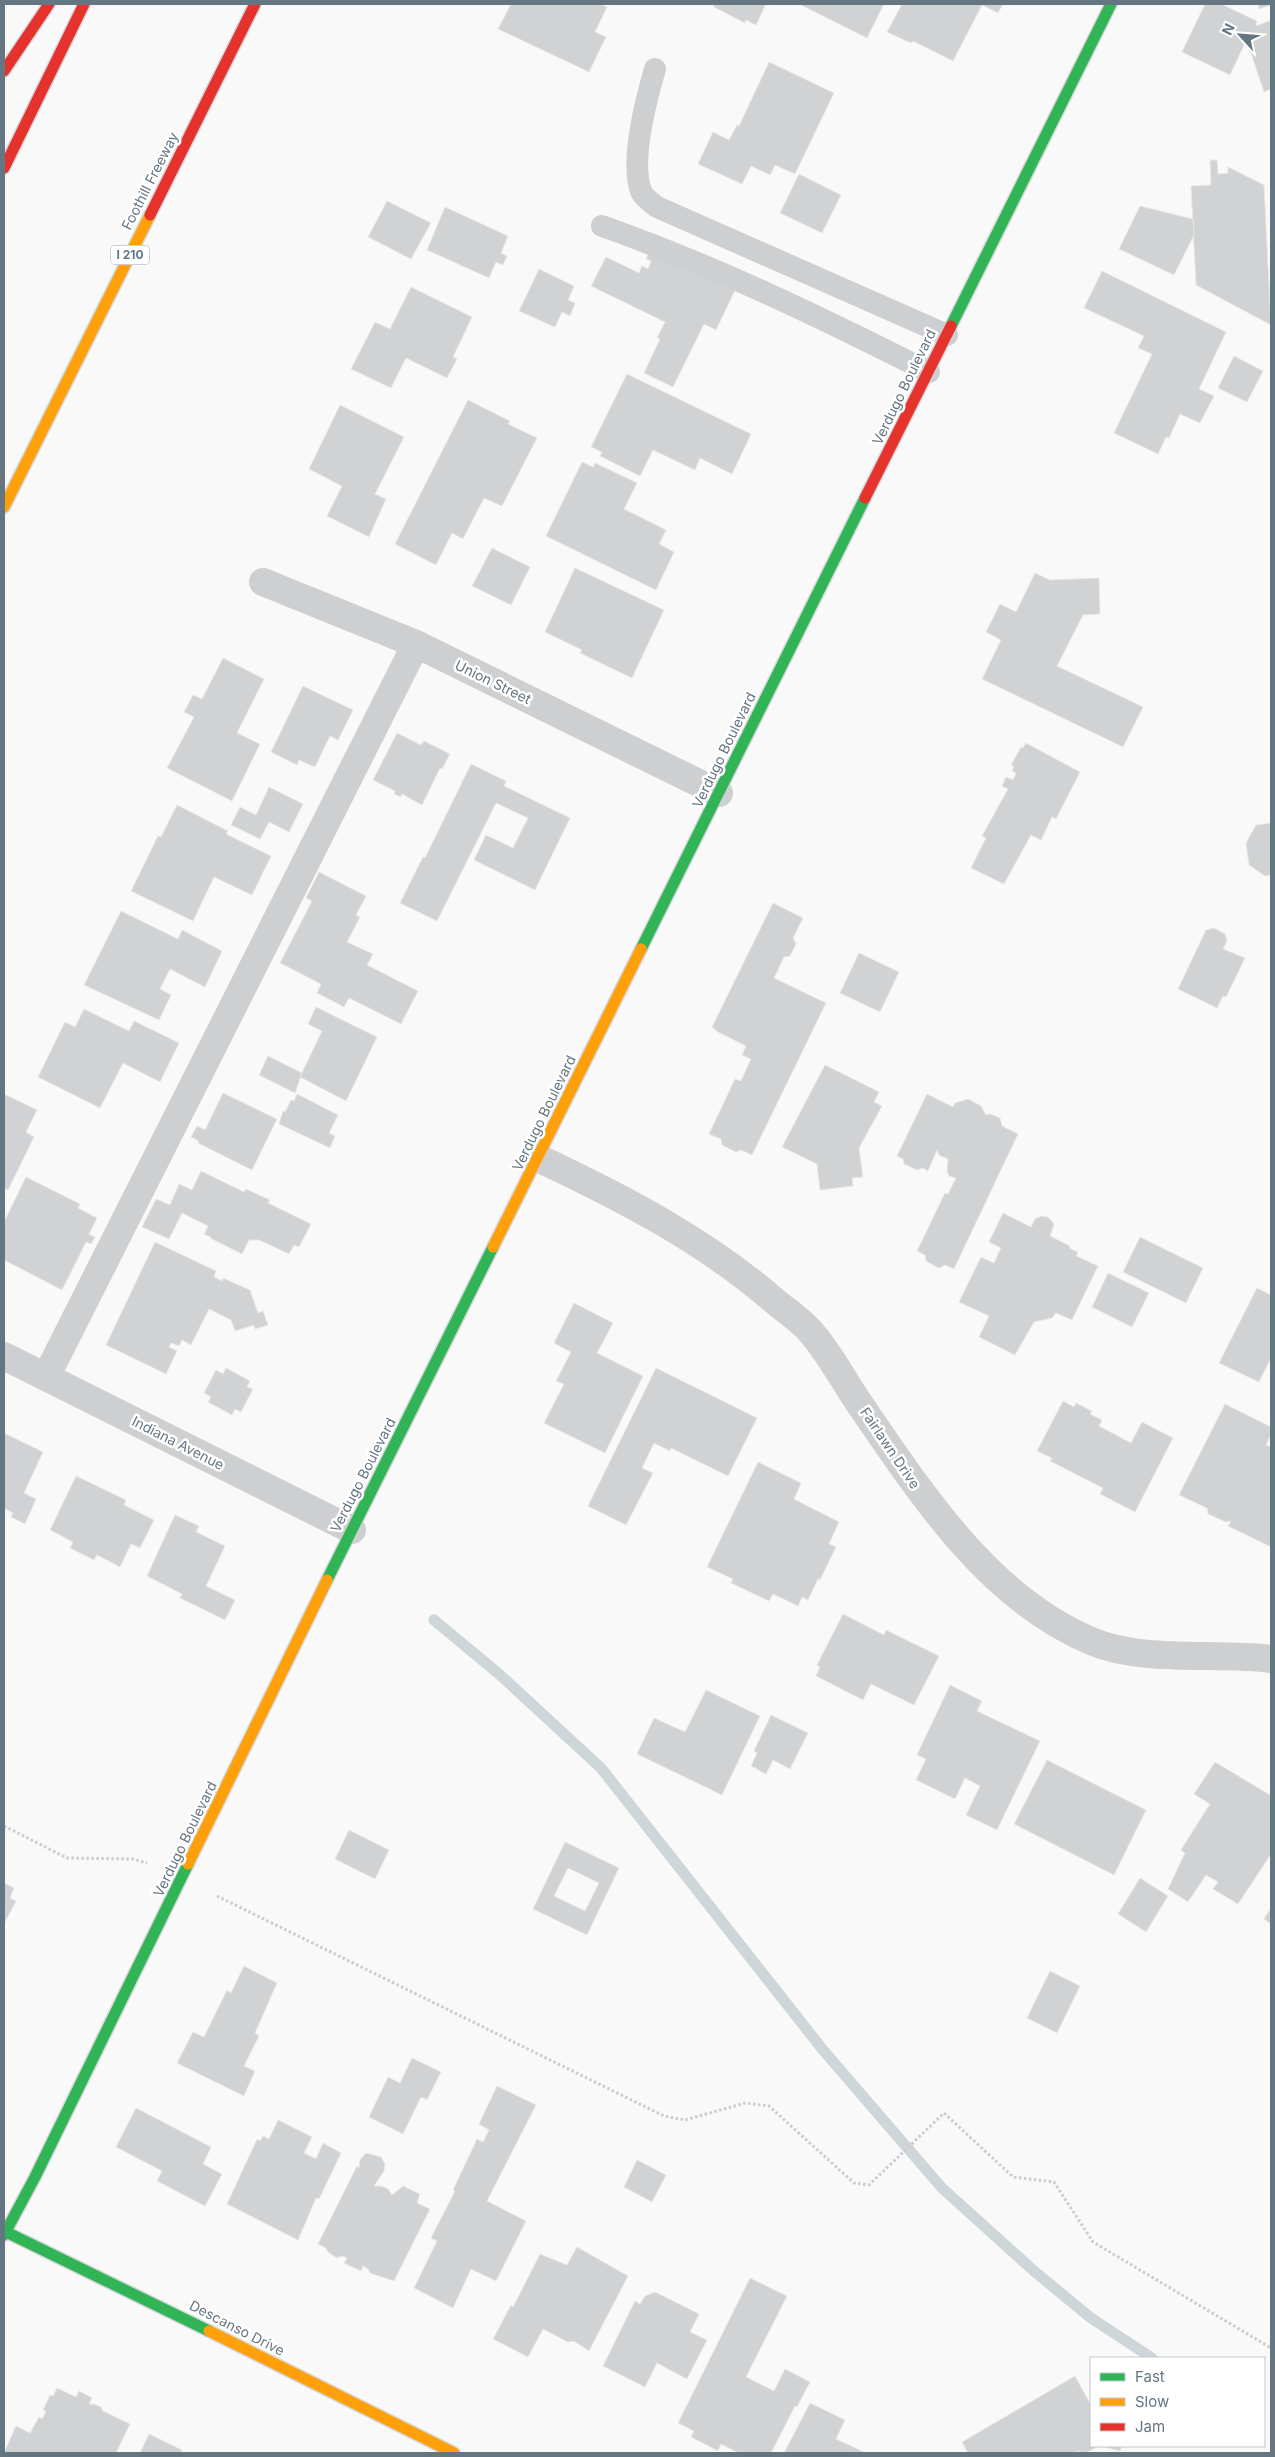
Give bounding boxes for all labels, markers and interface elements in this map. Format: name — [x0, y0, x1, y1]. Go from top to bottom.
north arrow — [1215, 10, 1265, 60]
text: N — [1218, 21, 1238, 38]
street label: Foothill Freeway — [118, 129, 182, 232]
road number: I 210 — [111, 246, 149, 264]
street label: Verdugo Boulevard — [868, 326, 939, 447]
street label: Union Street — [453, 656, 534, 707]
street label: Verdugo Boulevard — [688, 689, 759, 810]
street label: Verdugo Boulevard — [508, 1052, 579, 1173]
street label: Fairlawn Drive — [857, 1404, 924, 1492]
street label: Indiana Avenue — [129, 1412, 227, 1473]
street label: Verdugo Boulevard — [326, 1415, 399, 1535]
street label: Verdugo Boulevard — [149, 1778, 220, 1899]
street label: Descanso Drive — [187, 2296, 288, 2359]
legend — [1090, 2357, 1265, 2447]
text: Fast — [1135, 2367, 1165, 2386]
text: Slow — [1135, 2392, 1169, 2411]
text: Jam — [1135, 2417, 1165, 2436]

